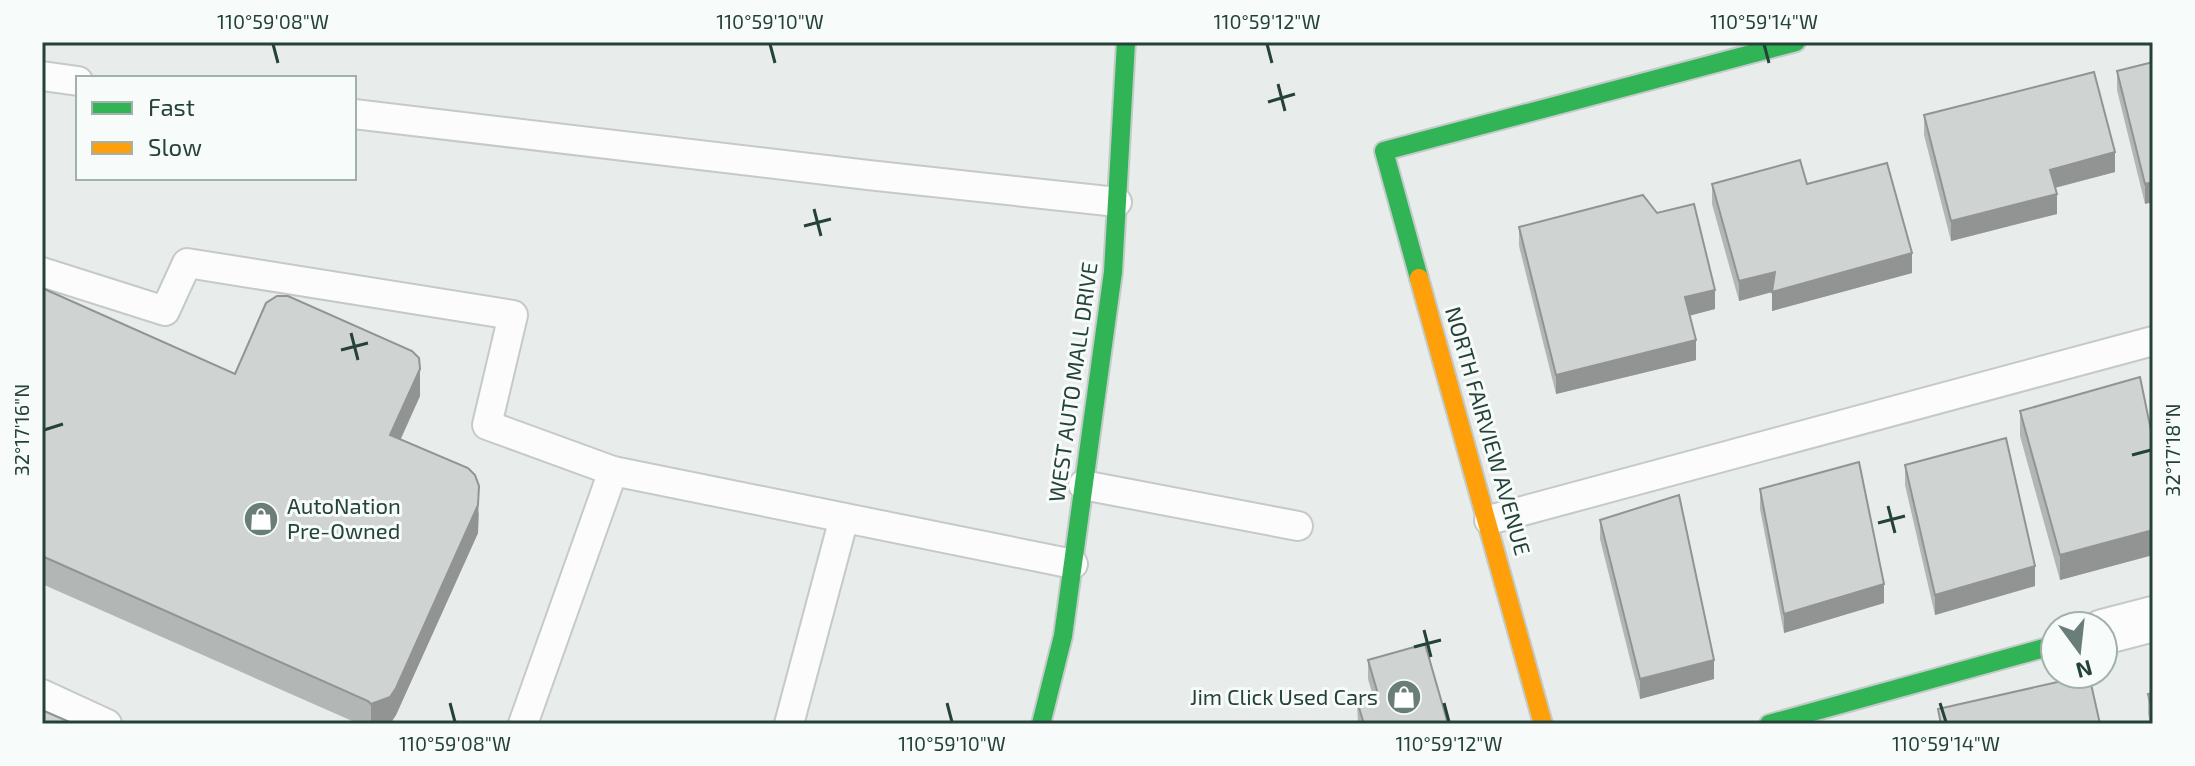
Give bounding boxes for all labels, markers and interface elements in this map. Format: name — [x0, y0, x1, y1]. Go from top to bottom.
text: 110°59'08"W — [217, 9, 329, 33]
text: 110°59'10"W — [716, 9, 824, 33]
text: 110°59'12"W — [1214, 9, 1320, 33]
text: 110°59'14"W — [1710, 9, 1818, 33]
legend — [76, 76, 356, 180]
text: Fast — [148, 92, 195, 121]
text: Slow — [148, 132, 202, 161]
street label: WEST AUTO MALL DRIVE — [1042, 260, 1102, 504]
street label: NORTH FAIRVIEW AVENUE — [1441, 304, 1537, 558]
text: 32°17'16"N — [9, 384, 33, 476]
text: 32°17'18"N — [2160, 403, 2184, 497]
place label: AutoNation Pre-Owned — [287, 492, 401, 543]
shop icon: AutoNation Pre-Owned — [242, 500, 280, 538]
north arrow — [2039, 610, 2119, 690]
text: N — [2073, 656, 2095, 685]
shop icon: Jim Click Used Cars — [1385, 678, 1423, 716]
place label: Jim Click Used Cars — [1190, 683, 1378, 709]
text: 110°59'08"W — [399, 731, 511, 755]
text: 110°59'10"W — [898, 731, 1006, 755]
text: 110°59'12"W — [1396, 731, 1502, 755]
text: 110°59'14"W — [1892, 731, 2000, 755]

